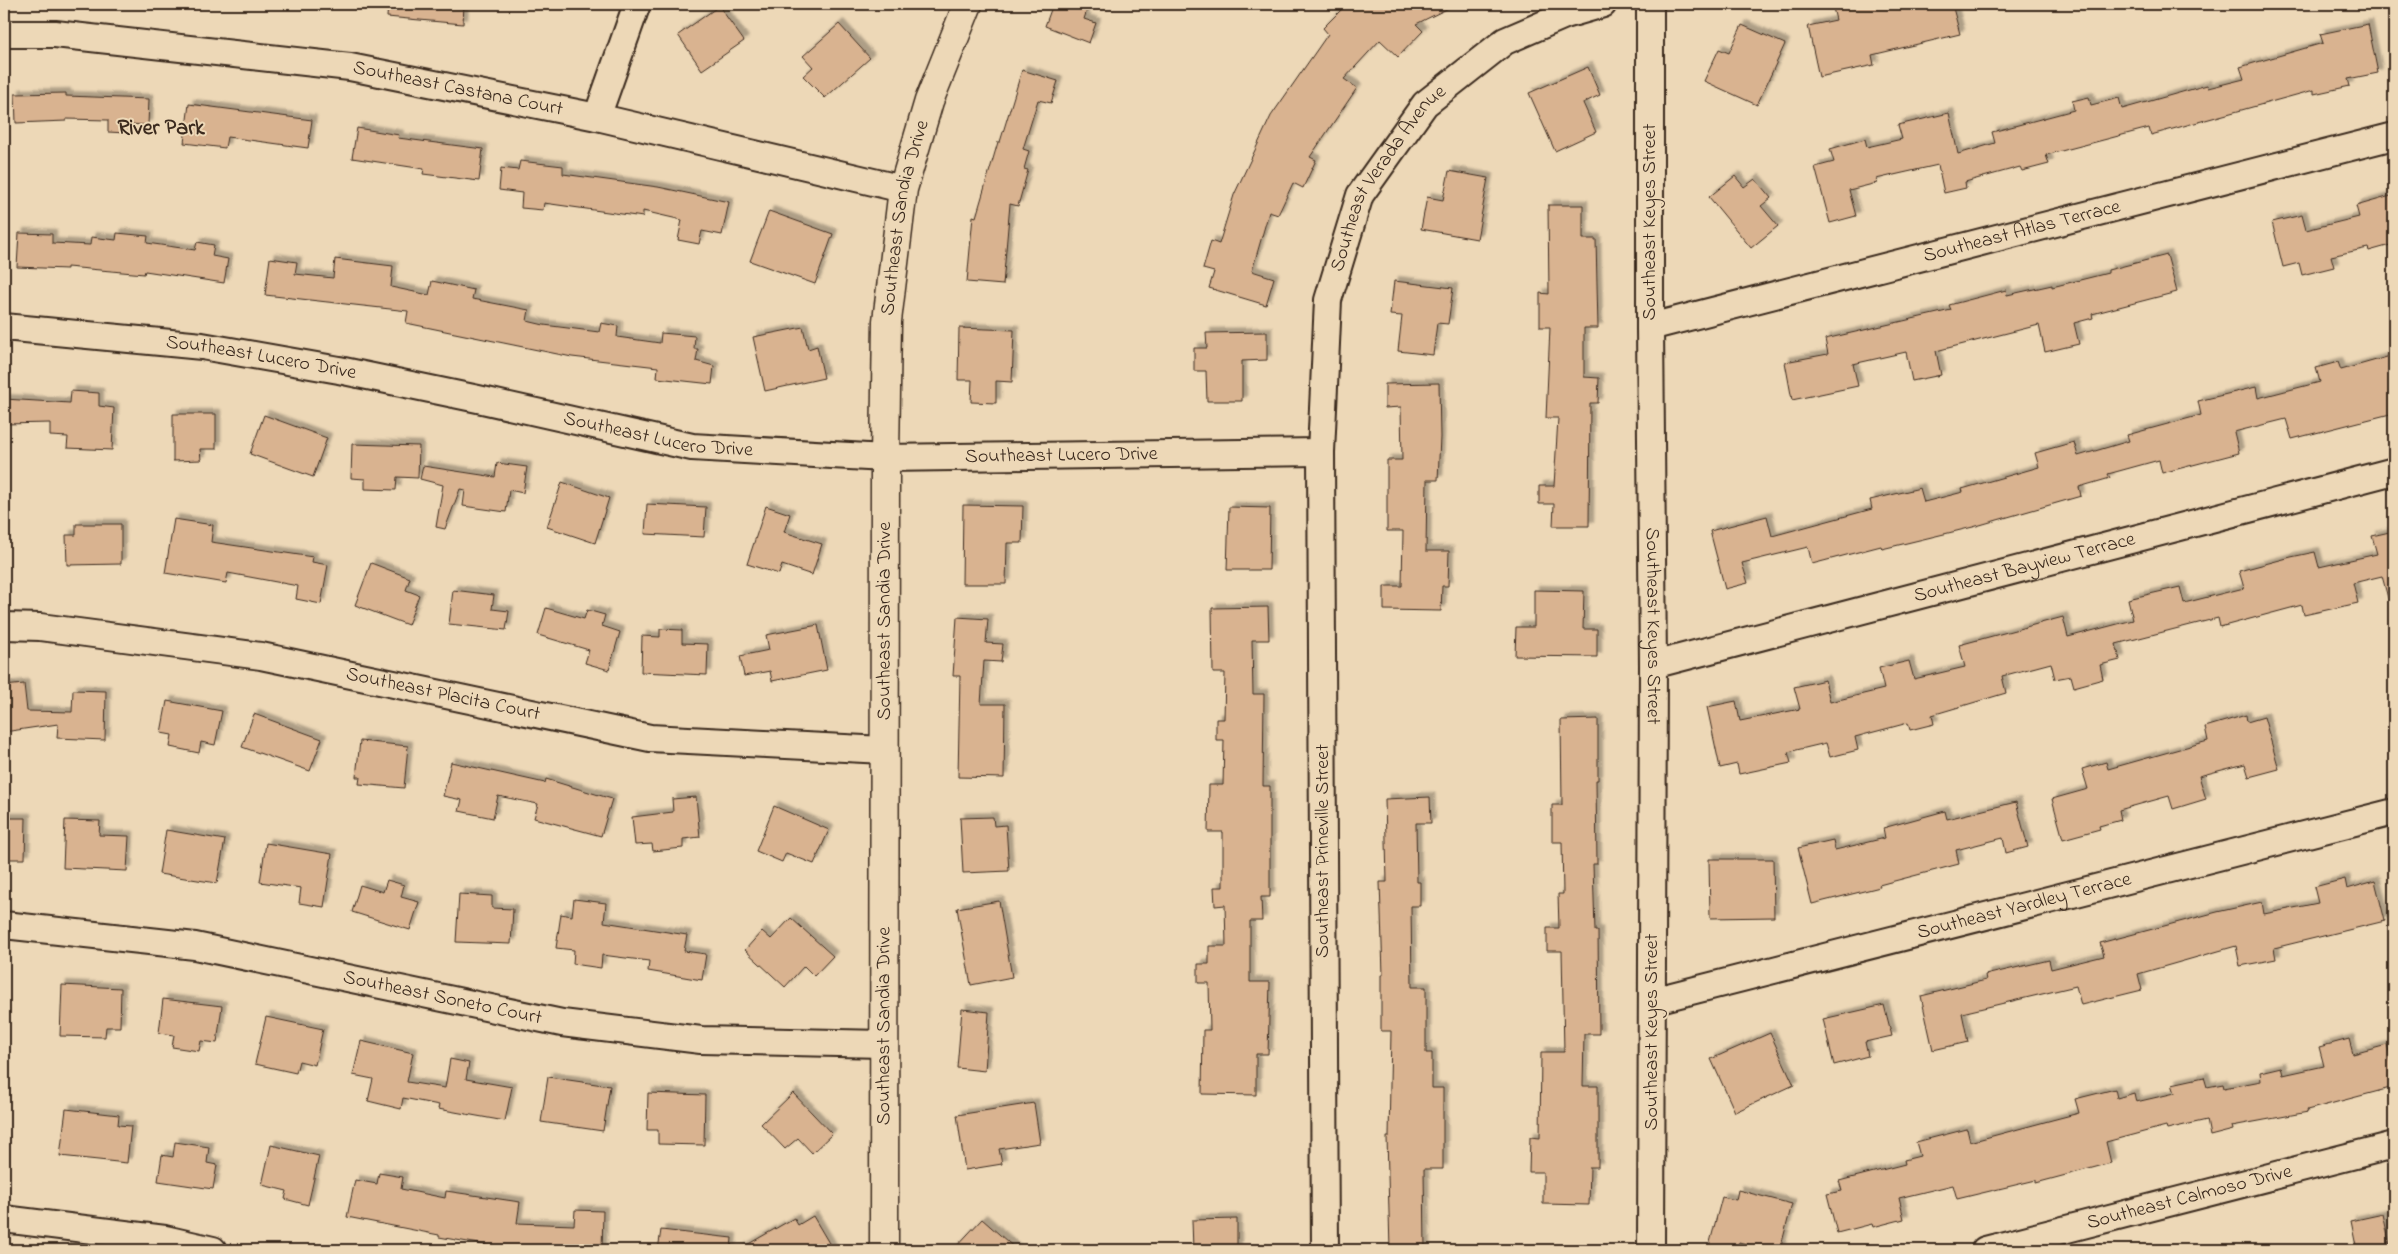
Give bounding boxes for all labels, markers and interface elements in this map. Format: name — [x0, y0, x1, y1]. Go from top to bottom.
street label: Southeast Castana Court — [350, 53, 566, 124]
street label: Southeast Verada Avenue — [1323, 78, 1453, 275]
district label: River Park — [117, 113, 206, 145]
street label: Southeast Sandia Drive — [873, 116, 937, 317]
street label: Southeast Keyes Street — [1636, 123, 1665, 320]
street label: Southeast Atlas Terrace — [1920, 192, 2124, 271]
street label: Southeast Lucero Drive — [165, 328, 359, 388]
street label: Southeast Lucero Drive — [560, 404, 754, 465]
street label: Southeast Lucero Drive — [965, 440, 1158, 471]
street label: Southeast Sandia Drive — [870, 522, 899, 720]
street label: Southeast Bayview Terrace — [1911, 525, 2138, 611]
street label: Southeast Keyes Street — [1637, 527, 1668, 725]
street label: Southeast Placita Court — [343, 660, 543, 729]
street label: Southeast Prineville Street — [1309, 744, 1338, 958]
street label: Southeast Yardley Terrace — [1914, 865, 2134, 947]
street label: Southeast Sandia Drive — [870, 927, 899, 1125]
street label: Southeast Keyes Street — [1638, 933, 1667, 1130]
street label: Southeast Soneto Court — [340, 963, 545, 1033]
street label: Southeast Calmoso Drive — [2084, 1157, 2295, 1238]

